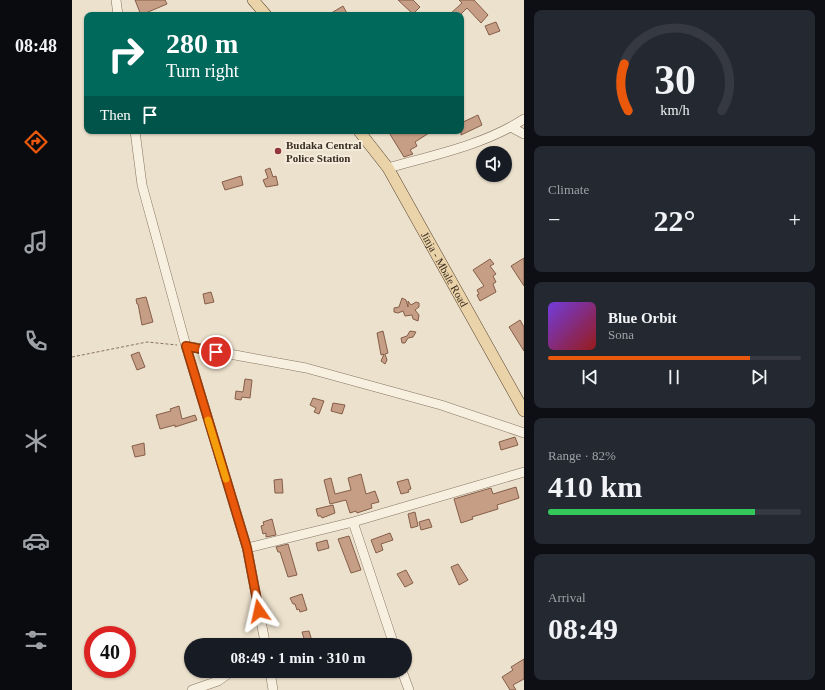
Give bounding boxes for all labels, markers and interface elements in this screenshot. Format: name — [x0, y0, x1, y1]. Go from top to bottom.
icon: right — [100, 28, 152, 80]
text: 280 m — [166, 28, 238, 59]
text: 08:48 — [15, 36, 57, 56]
text: 30 — [654, 57, 695, 103]
text: Turn right — [166, 61, 239, 81]
text: km/h — [660, 102, 689, 118]
icon: arrive — [139, 104, 161, 126]
text: Then — [100, 107, 131, 123]
icon: directions — [22, 128, 50, 156]
place label: Budaka Central Police Station — [286, 139, 362, 164]
marker: Budaka Central Police Station — [273, 146, 283, 156]
map controls — [476, 146, 512, 182]
button: sound — [476, 146, 512, 182]
text: Climate — [548, 182, 589, 197]
text: 22° — [654, 204, 696, 237]
text: − — [548, 207, 560, 232]
text: + — [789, 207, 801, 232]
icon: music — [22, 228, 50, 256]
street label: Jinja - Mbale Road — [419, 230, 471, 309]
text: Blue Orbit — [608, 310, 677, 326]
icon: phone — [22, 327, 50, 355]
text: Sona — [608, 327, 634, 342]
pin — [199, 335, 233, 369]
icon: arrive — [205, 341, 227, 363]
icon: previous — [579, 366, 601, 388]
icon: pause — [663, 366, 685, 388]
icon: next — [748, 366, 770, 388]
icon: climate — [22, 427, 50, 455]
text: Range · 82% — [548, 448, 616, 463]
text: 410 km — [548, 470, 642, 503]
icon: car — [22, 527, 50, 555]
position arrow — [238, 590, 280, 632]
text: Arrival — [548, 590, 586, 605]
text: 08:49 — [548, 612, 618, 645]
icon: filters — [22, 626, 50, 654]
speed limit sign: 40 — [84, 626, 136, 678]
text: 08:49 · 1 min · 310 m — [231, 650, 366, 666]

